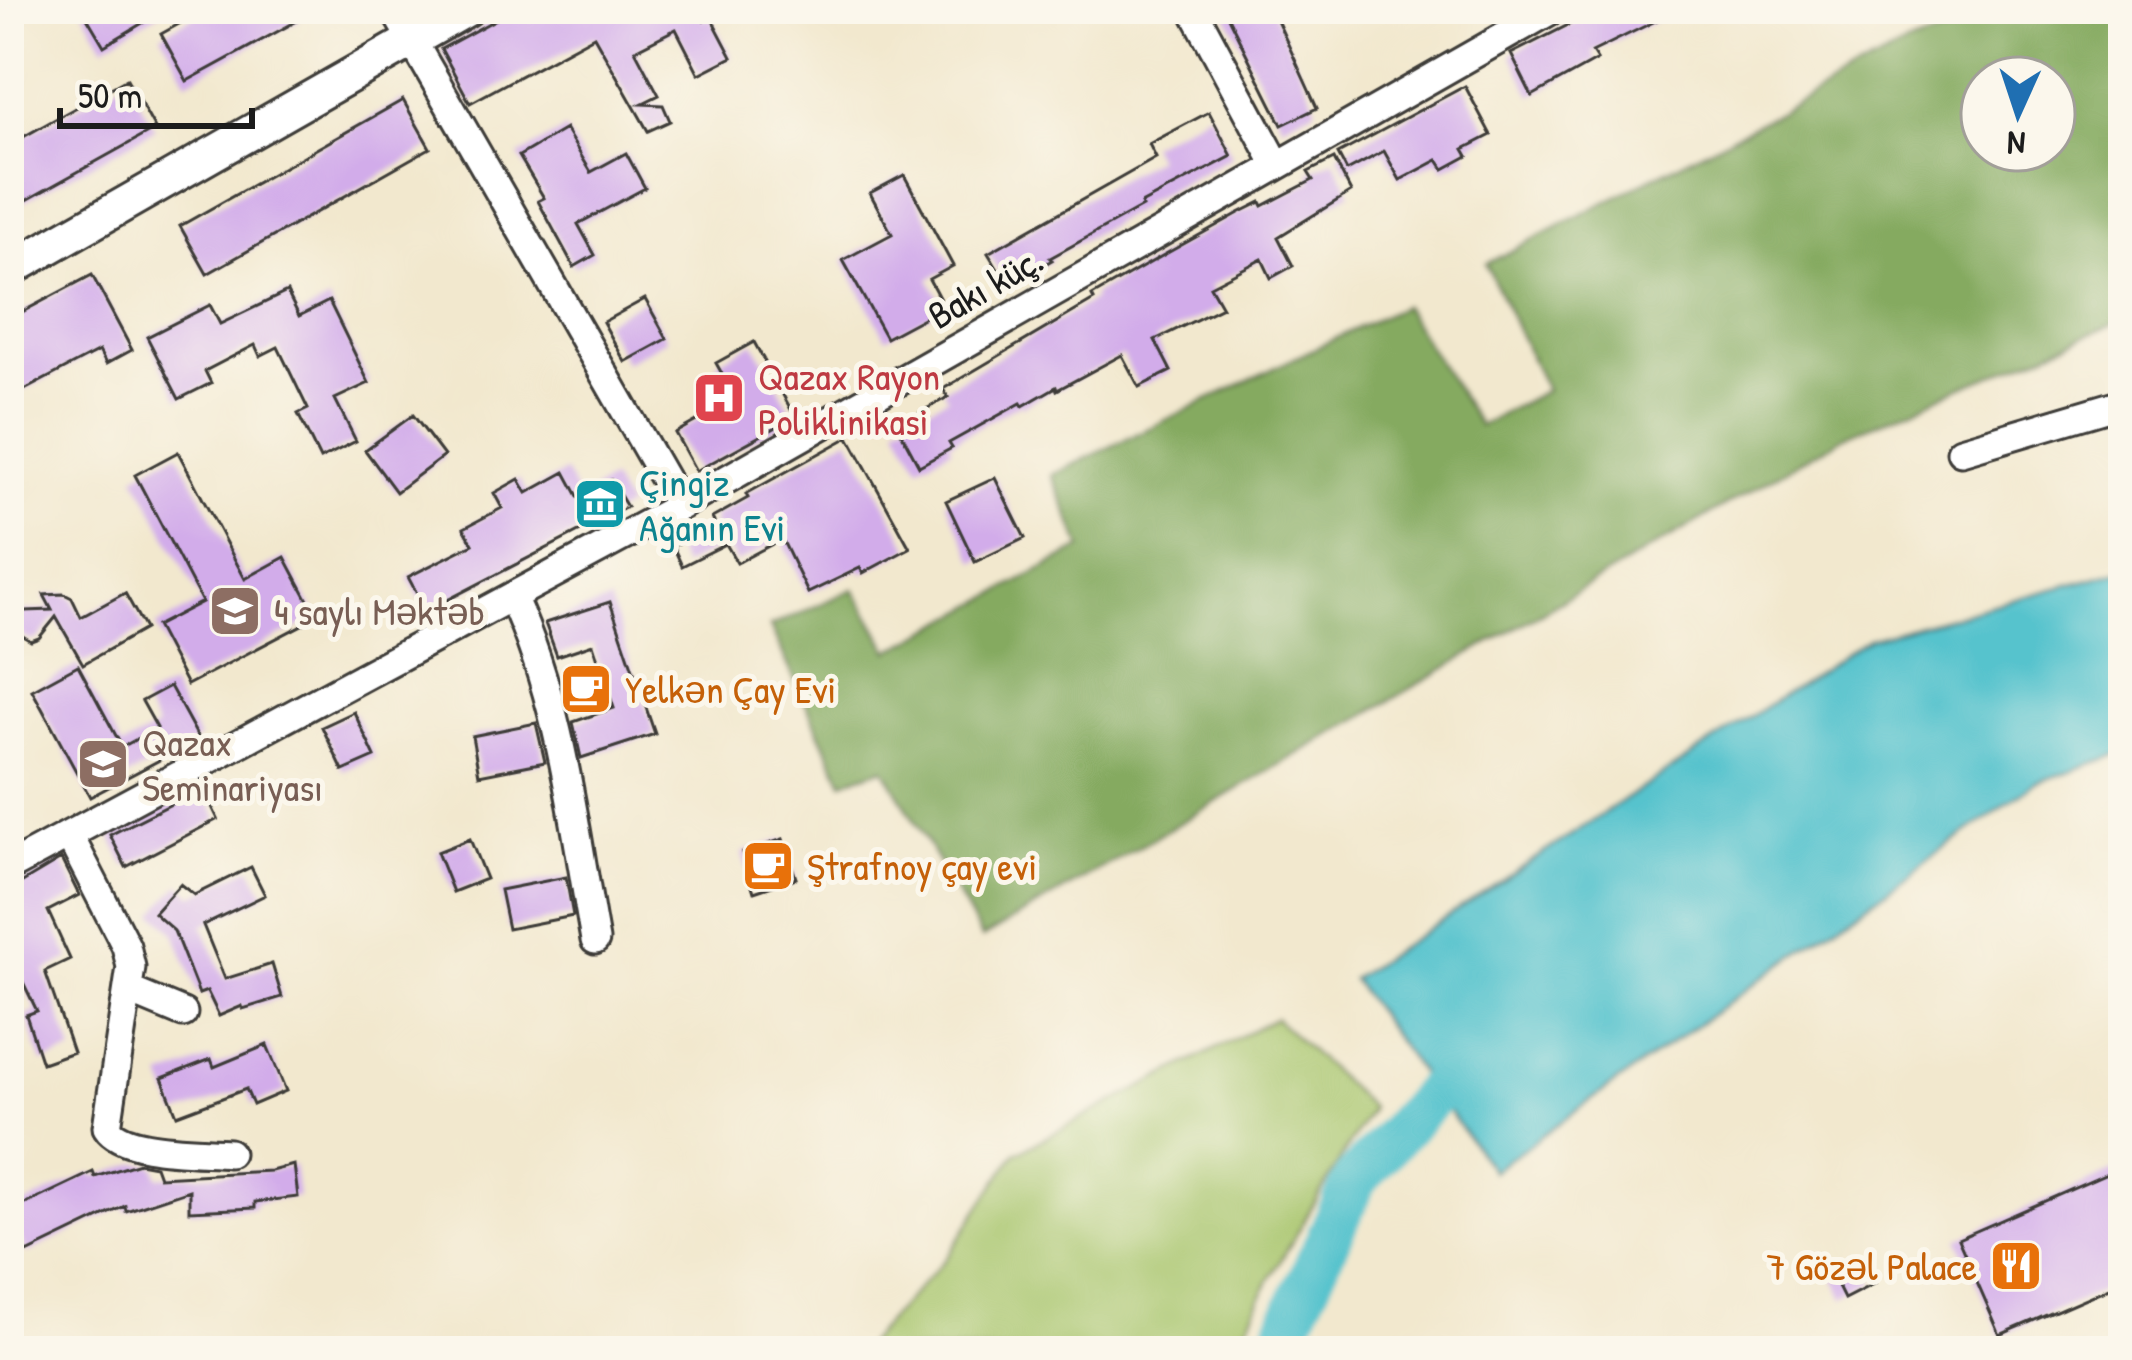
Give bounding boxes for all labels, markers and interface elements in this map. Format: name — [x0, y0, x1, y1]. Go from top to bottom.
scale bar — [60, 54, 252, 128]
north arrow — [1958, 54, 2078, 174]
text: 50 m — [78, 70, 142, 119]
text: N — [2007, 122, 2026, 166]
street label: Bakı küç. — [918, 233, 1052, 341]
place label: Qazax Rayon Poliklinikasi — [758, 349, 940, 447]
hospital icon: Qazax Rayon Poliklinikasi — [691, 370, 747, 426]
place label: Çingiz Ağanın Evi — [639, 455, 785, 553]
museum icon: Çingiz Ağanın Evi — [572, 476, 628, 532]
school or university icon: 4 saylı Məktəb — [207, 583, 263, 639]
place label: 4 saylı Məktəb — [274, 584, 485, 637]
cafe icon: Yelkən Çay Evi — [558, 661, 614, 717]
place label: Yelkən Çay Evi — [625, 662, 836, 715]
place label: Qazax Seminariyası — [142, 715, 323, 813]
school or university icon: Qazax Seminariyası — [75, 736, 131, 792]
cafe icon: Ştrafnoy çay evi — [740, 838, 796, 894]
place label: Ştrafnoy çay evi — [807, 839, 1037, 892]
restaurant icon: 7 Gözəl Palace — [1988, 1238, 2044, 1294]
place label: 7 Gözəl Palace — [1766, 1239, 1977, 1292]

